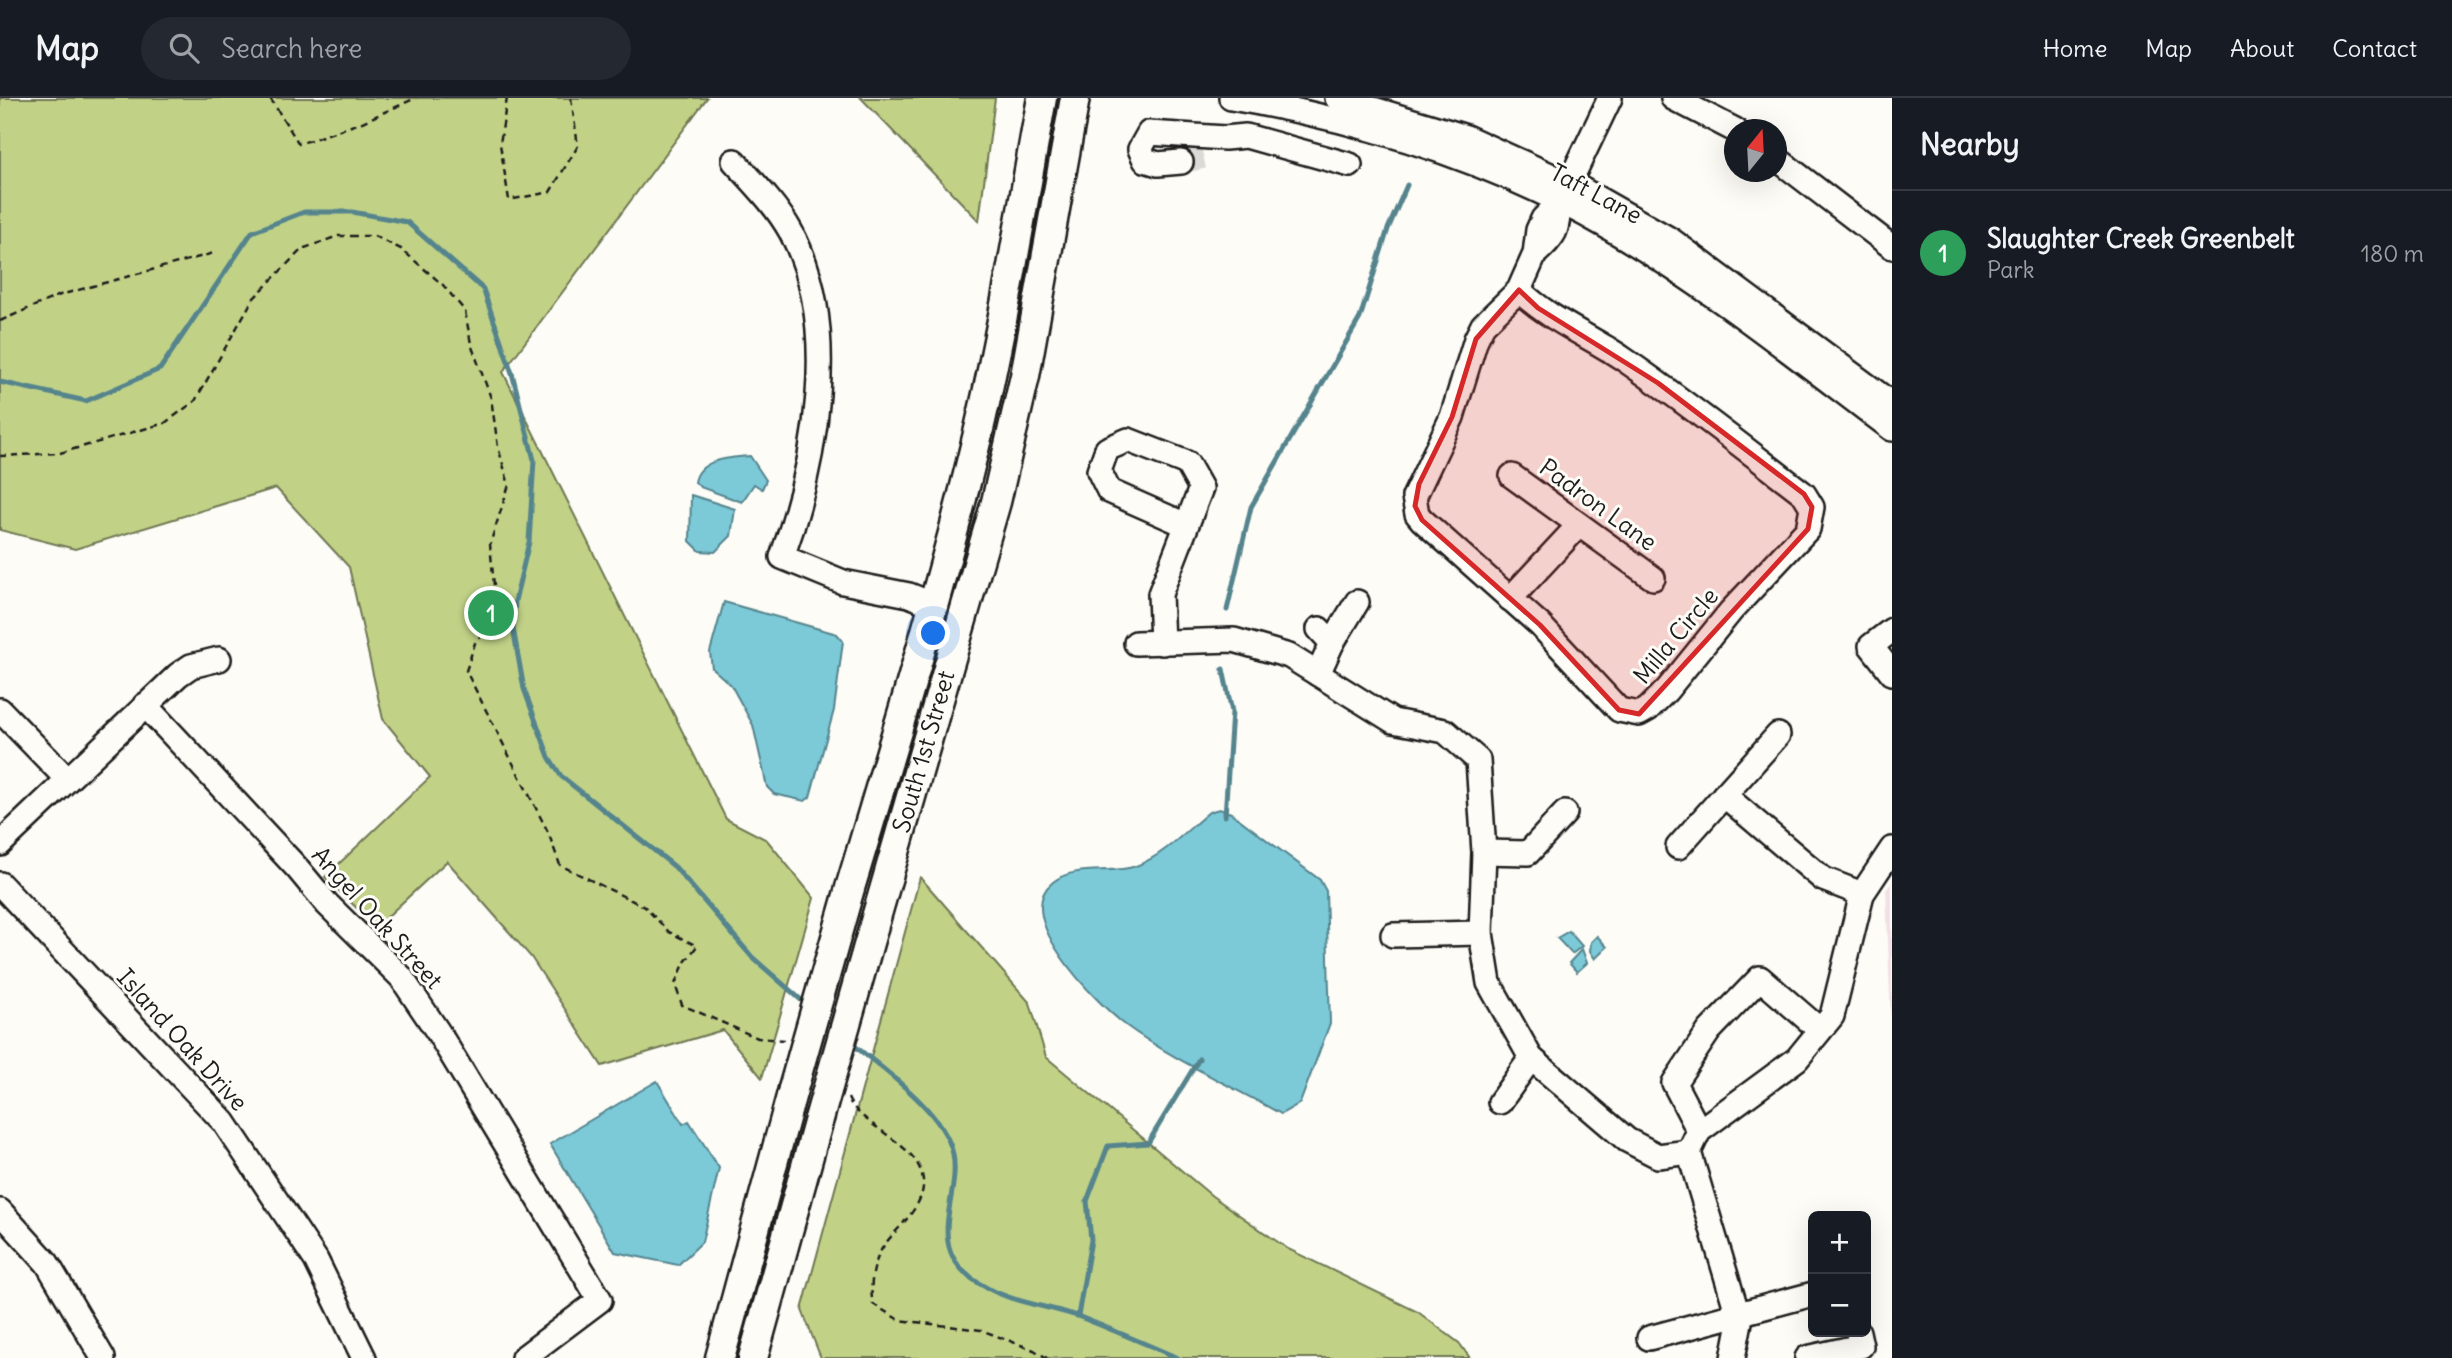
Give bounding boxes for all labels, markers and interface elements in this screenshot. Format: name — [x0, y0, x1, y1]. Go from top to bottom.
search box — [141, 17, 631, 80]
text: Map — [35, 27, 99, 69]
icon: search — [165, 29, 203, 67]
text: Search here — [221, 32, 362, 65]
text: Home — [2043, 33, 2107, 63]
text: Map — [2145, 33, 2192, 63]
text: About — [2230, 33, 2294, 63]
text: Contact — [2332, 33, 2417, 63]
north arrow — [1724, 119, 1787, 182]
text: Nearby — [1920, 125, 2020, 163]
street label: Taft Lane — [1545, 156, 1648, 230]
text: Slaughter Creek Greenbelt — [1987, 222, 2295, 255]
text: 1 — [1938, 239, 1948, 268]
text: 180 m — [2361, 239, 2424, 268]
text: Park — [1987, 255, 2035, 284]
street label: Padron Lane — [1534, 452, 1663, 557]
street label: Milla Circle — [1626, 581, 1724, 690]
pin: 1 — [468, 587, 514, 639]
your location — [916, 616, 950, 650]
street label: South 1st Street — [885, 667, 961, 836]
street label: Angel Oak Street — [306, 840, 449, 995]
street label: Island Oak Drive — [111, 962, 255, 1117]
map controls — [1808, 1211, 1871, 1337]
button: + — [1808, 1211, 1871, 1274]
button: − — [1808, 1274, 1871, 1337]

